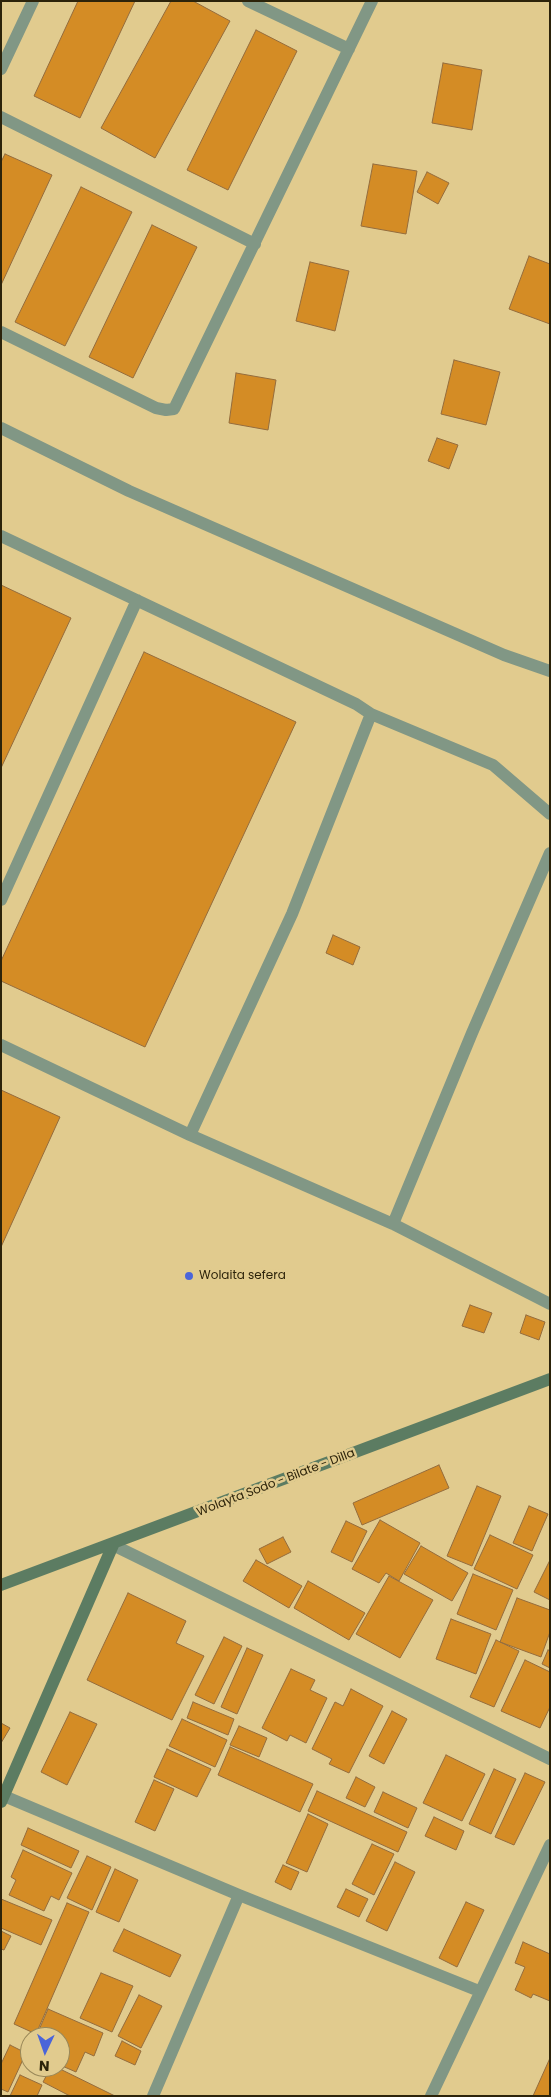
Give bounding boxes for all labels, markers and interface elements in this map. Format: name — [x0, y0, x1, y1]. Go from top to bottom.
place label: Wolaita sefera — [199, 1269, 286, 1283]
marker: Wolaita sefera — [183, 1270, 195, 1282]
street label: Wolayta Sodo - Bilate - Dilla — [195, 1446, 357, 1520]
north arrow — [20, 2027, 70, 2077]
text: N — [38, 2056, 50, 2076]

